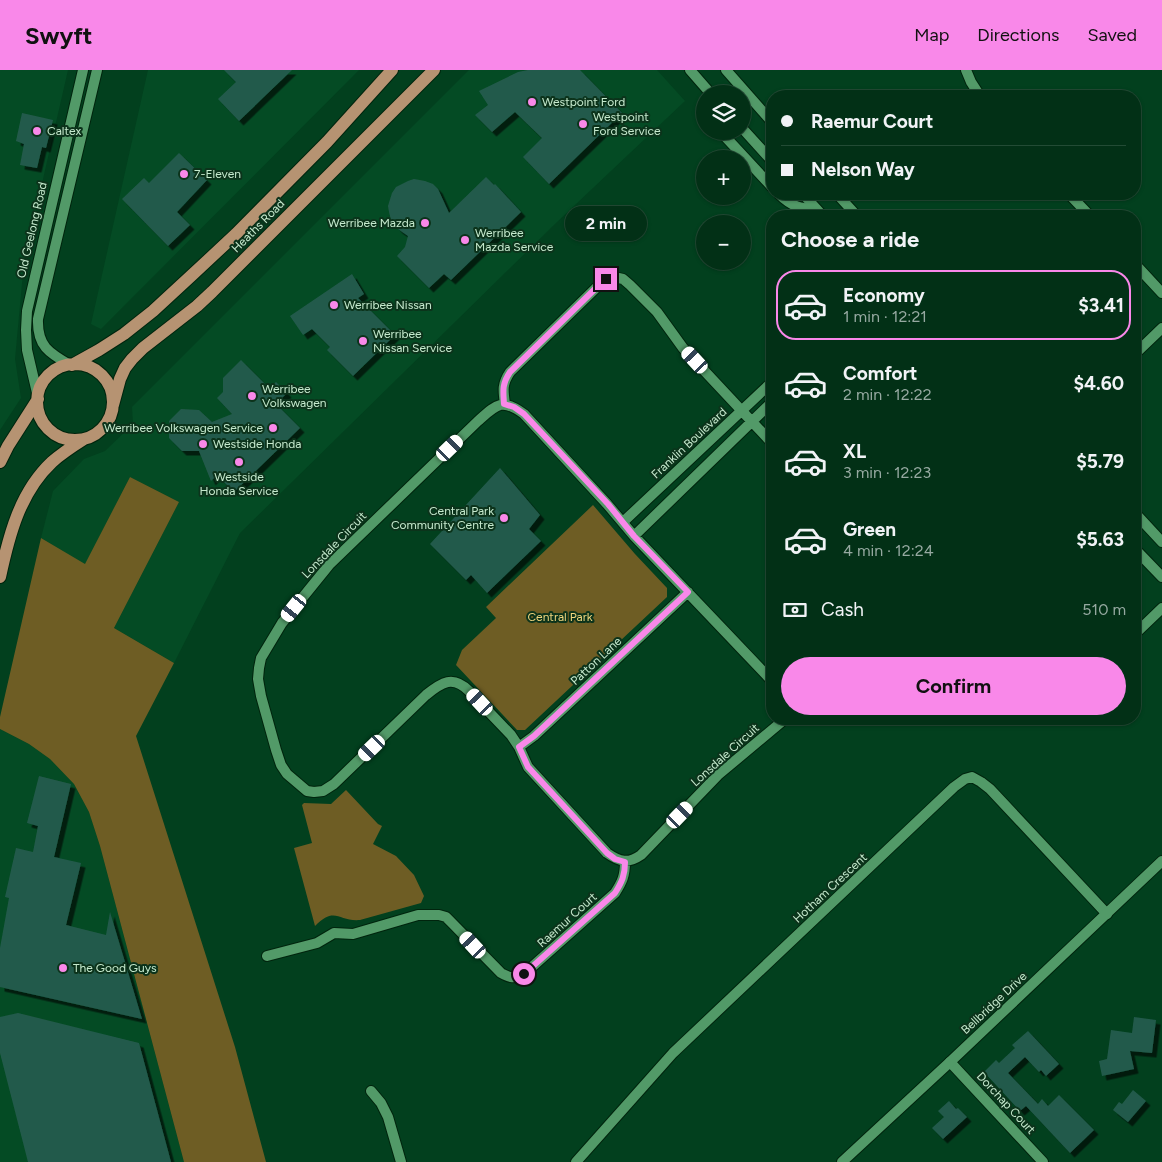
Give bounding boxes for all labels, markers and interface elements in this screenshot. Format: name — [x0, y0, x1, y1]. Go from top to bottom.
text: Swyft — [25, 21, 93, 50]
text: Map — [914, 24, 949, 46]
text: Directions — [977, 24, 1059, 46]
text: Saved — [1087, 24, 1137, 46]
map controls — [696, 85, 751, 270]
button: layers — [696, 85, 751, 140]
place label: Westpoint Ford — [542, 95, 625, 109]
marker: Westpoint Ford — [526, 96, 538, 108]
place label: Westpoint Ford Service — [593, 110, 661, 138]
text: Raemur Court — [811, 110, 933, 133]
marker: Westpoint Ford Service — [577, 118, 589, 130]
place label: Caltex — [47, 124, 81, 138]
marker: Caltex — [31, 125, 43, 137]
button: + — [696, 150, 751, 205]
text: Nelson Way — [811, 158, 915, 181]
place label: 7-Eleven — [194, 167, 241, 181]
marker: 7-Eleven — [178, 168, 190, 180]
street label: Old Geelong Road — [14, 181, 50, 279]
street label: Heaths Road — [229, 197, 287, 255]
callout: 2 min — [565, 206, 647, 242]
text: 2 min — [586, 214, 626, 233]
button: − — [696, 215, 751, 270]
place label: Werribee Mazda — [328, 216, 415, 230]
marker: Werribee Mazda — [419, 217, 431, 229]
place label: Werribee Mazda Service — [475, 226, 554, 254]
text: Choose a ride — [781, 226, 919, 253]
marker: Werribee Mazda Service — [459, 234, 471, 246]
route end — [595, 268, 617, 290]
icon: car — [783, 283, 828, 328]
text: Economy — [843, 284, 925, 307]
text: $3.41 — [1078, 294, 1124, 317]
place label: Werribee Nissan — [344, 298, 432, 312]
marker: Werribee Nissan — [328, 299, 340, 311]
text: 1 min · 12:21 — [843, 307, 927, 326]
place label: Werribee Nissan Service — [373, 327, 453, 355]
marker: Werribee Nissan Service — [357, 335, 369, 347]
car — [679, 344, 710, 376]
icon: car — [783, 361, 828, 406]
text: Comfort — [843, 362, 918, 385]
text: $4.60 — [1073, 372, 1124, 395]
place label: Werribee Volkswagen — [262, 382, 327, 410]
text: 2 min · 12:22 — [843, 385, 932, 404]
marker: Werribee Volkswagen — [246, 390, 258, 402]
street label: Franklin Boulevard — [649, 405, 729, 481]
place label: Werribee Volkswagen Service — [104, 421, 263, 435]
marker: Werribee Volkswagen Service — [267, 422, 279, 434]
car — [433, 432, 466, 464]
place label: Westside Honda — [213, 437, 301, 451]
marker: Westside Honda — [197, 438, 209, 450]
icon: car — [783, 439, 828, 484]
text: XL — [843, 440, 866, 463]
text: $5.79 — [1076, 450, 1124, 473]
marker: Westside Honda Service — [233, 456, 245, 468]
text: 3 min · 12:23 — [843, 463, 931, 482]
place label: Westside Honda Service — [200, 470, 279, 498]
place label: Central Park Community Centre — [391, 504, 494, 532]
street label: Lonsdale Circuit — [299, 509, 370, 581]
marker: Central Park Community Centre — [498, 512, 510, 524]
icon: car — [783, 517, 828, 562]
text: Green — [843, 518, 896, 541]
text: $5.63 — [1076, 528, 1124, 551]
text: 4 min · 12:24 — [843, 541, 934, 560]
car — [278, 592, 309, 624]
icon: cash — [781, 596, 809, 624]
text: Cash — [821, 598, 864, 621]
text: 510 m — [1082, 600, 1126, 619]
park label: Central Park — [527, 610, 593, 624]
street label: Patton Lane — [568, 634, 625, 688]
button: Confirm — [781, 657, 1126, 715]
car — [464, 686, 495, 718]
street label: Lonsdale Circuit — [688, 720, 762, 789]
car — [355, 732, 388, 764]
car — [664, 799, 695, 831]
street label: Hotham Crescent — [790, 850, 870, 926]
street label: Raemur Court — [534, 889, 600, 950]
car — [457, 929, 488, 961]
place label: The Good Guys — [73, 961, 157, 975]
marker: The Good Guys — [57, 962, 69, 974]
route start — [513, 963, 535, 985]
street label: Bellbridge Drive — [958, 969, 1030, 1037]
street label: Dorchap Court — [974, 1069, 1039, 1137]

